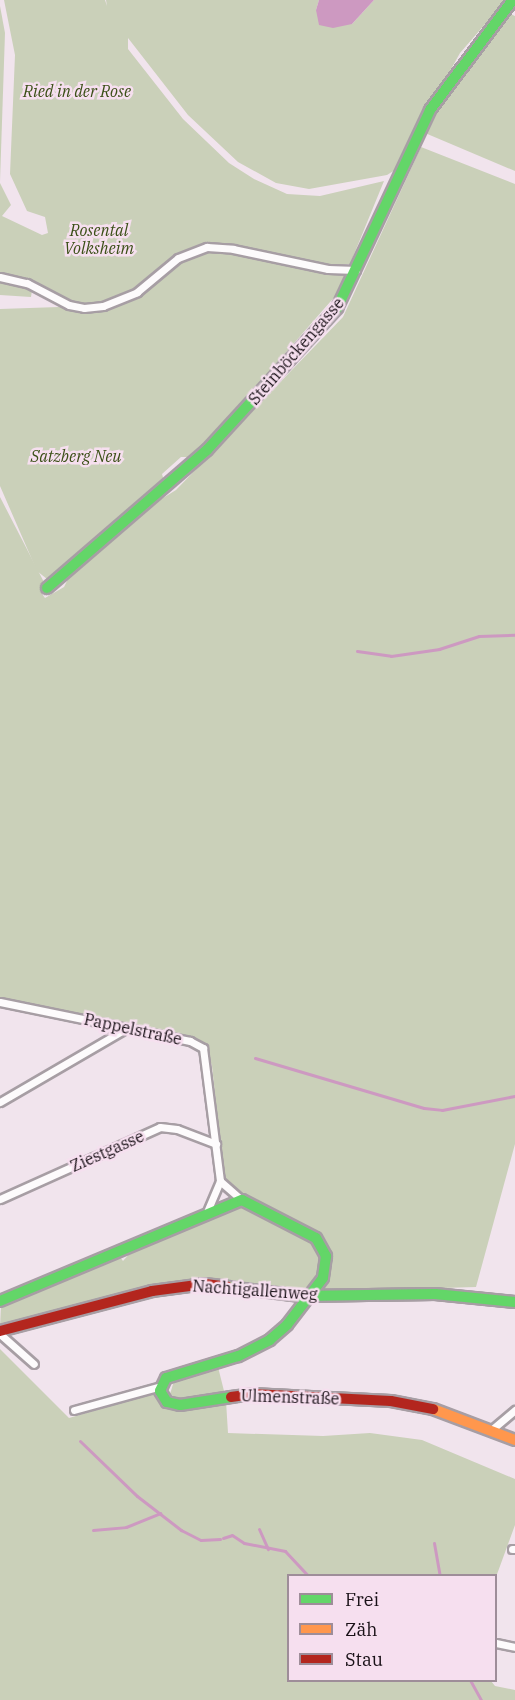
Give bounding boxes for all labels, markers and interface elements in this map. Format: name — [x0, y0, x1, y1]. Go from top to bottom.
park label: Ried in der Rose — [23, 81, 131, 101]
park label: Rosental Volksheim — [64, 220, 134, 258]
street label: Steinböckengasse — [244, 294, 348, 408]
park label: Satzberg Neu — [31, 446, 121, 466]
street label: Pappelstraße — [82, 1009, 184, 1049]
street label: Ziestgasse — [67, 1126, 147, 1176]
street label: Nachtigallenweg — [192, 1276, 318, 1304]
street label: Ulmenstraße — [240, 1386, 340, 1408]
legend — [287, 1574, 497, 1682]
text: Frei — [345, 1588, 379, 1611]
text: Zäh — [345, 1618, 378, 1641]
text: Stau — [345, 1648, 383, 1671]

